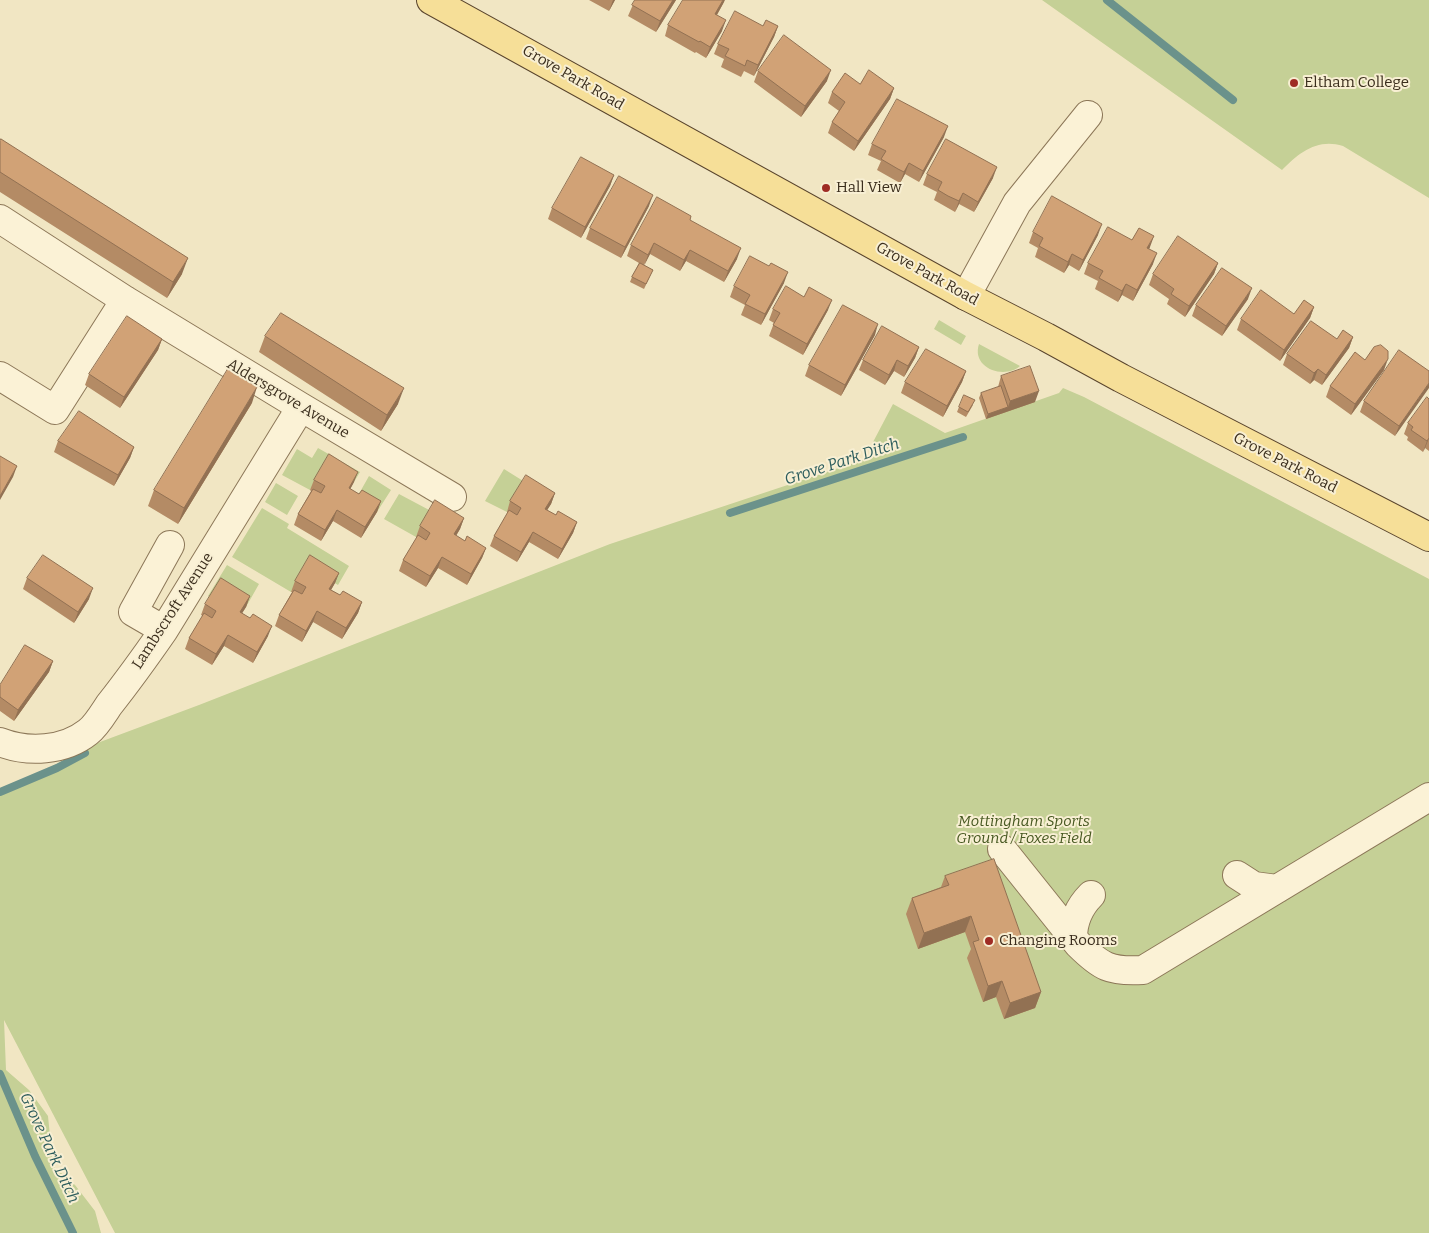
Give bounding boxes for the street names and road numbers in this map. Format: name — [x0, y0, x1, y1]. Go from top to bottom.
street label: Grove Park Road — [519, 42, 627, 114]
street label: Grove Park Road — [873, 238, 981, 310]
street label: Aldersgrove Avenue — [223, 355, 353, 443]
street label: Grove Park Road — [1230, 429, 1340, 497]
street label: Lambscroft Avenue — [129, 549, 217, 673]

